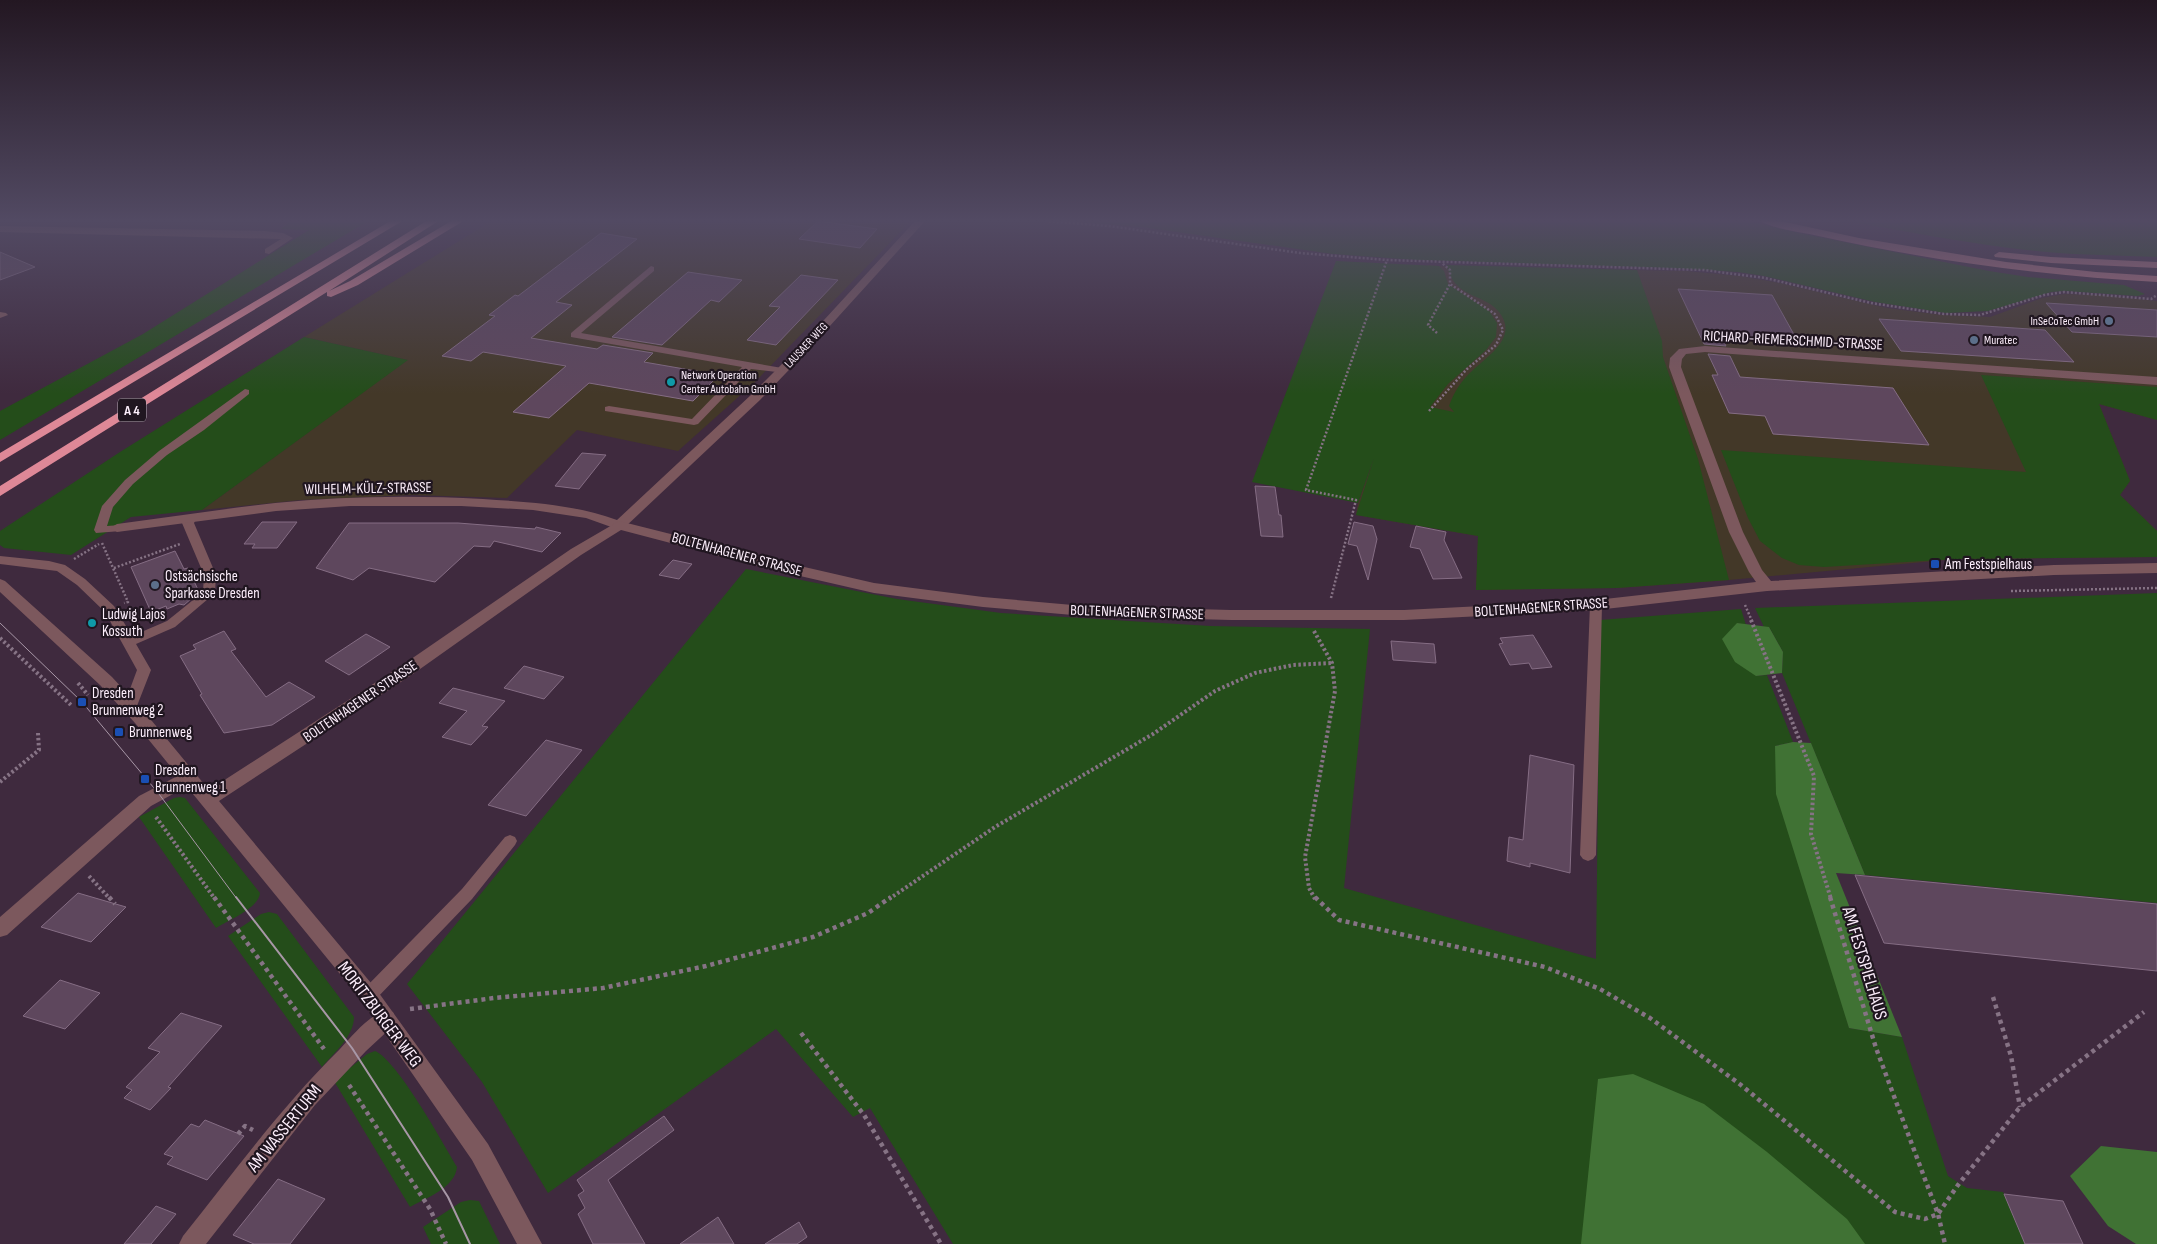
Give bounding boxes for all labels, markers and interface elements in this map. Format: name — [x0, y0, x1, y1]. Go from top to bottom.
place label: InSeCoTec GmbH — [2030, 314, 2099, 329]
marker: InSeCoTec GmbH — [2103, 315, 2115, 327]
street label: LAUSAER WEG — [781, 319, 831, 371]
street label: RICHARD-RIEMERSCHMID-STRASSE — [1703, 326, 1883, 355]
place label: Muratec — [1984, 333, 2017, 348]
marker: Muratec — [1968, 334, 1980, 346]
place label: Network Operation Center Autobahn GmbH — [681, 368, 776, 397]
marker: Network Operation Center Autobahn GmbH — [665, 376, 677, 388]
road number: A 4 — [118, 398, 146, 422]
street label: WILHELM-KÜLZ-STRASSE — [304, 478, 432, 499]
street label: BOLTENHAGENER STRASSE — [670, 528, 804, 581]
place label: Am Festspielhaus — [1944, 555, 2032, 574]
marker: Am Festspielhaus — [1929, 558, 1941, 570]
place label: Ostsächsische Sparkasse Dresden — [165, 567, 260, 603]
marker: Ostsächsische Sparkasse Dresden — [149, 579, 161, 591]
street label: BOLTENHAGENER STRASSE — [1474, 593, 1608, 622]
street label: BOLTENHAGENER STRASSE — [1070, 601, 1204, 624]
place label: Ludwig Lajos Kossuth — [102, 605, 165, 641]
marker: Ludwig Lajos Kossuth — [86, 617, 98, 629]
street label: BOLTENHAGENER STRASSE — [300, 656, 421, 747]
place label: Dresden Brunnenweg 2 — [92, 684, 163, 720]
marker: Dresden Brunnenweg 2 — [76, 696, 88, 708]
place label: Brunnenweg — [129, 723, 192, 742]
marker: Brunnenweg — [113, 726, 125, 738]
place label: Dresden Brunnenweg 1 — [155, 761, 226, 797]
marker: Dresden Brunnenweg 1 — [139, 773, 151, 785]
street label: AM FESTSPIELHAUS — [1837, 903, 1892, 1022]
street label: MORITZBURGER WEG — [333, 957, 426, 1071]
street label: AM WASSERTURM — [242, 1080, 326, 1177]

